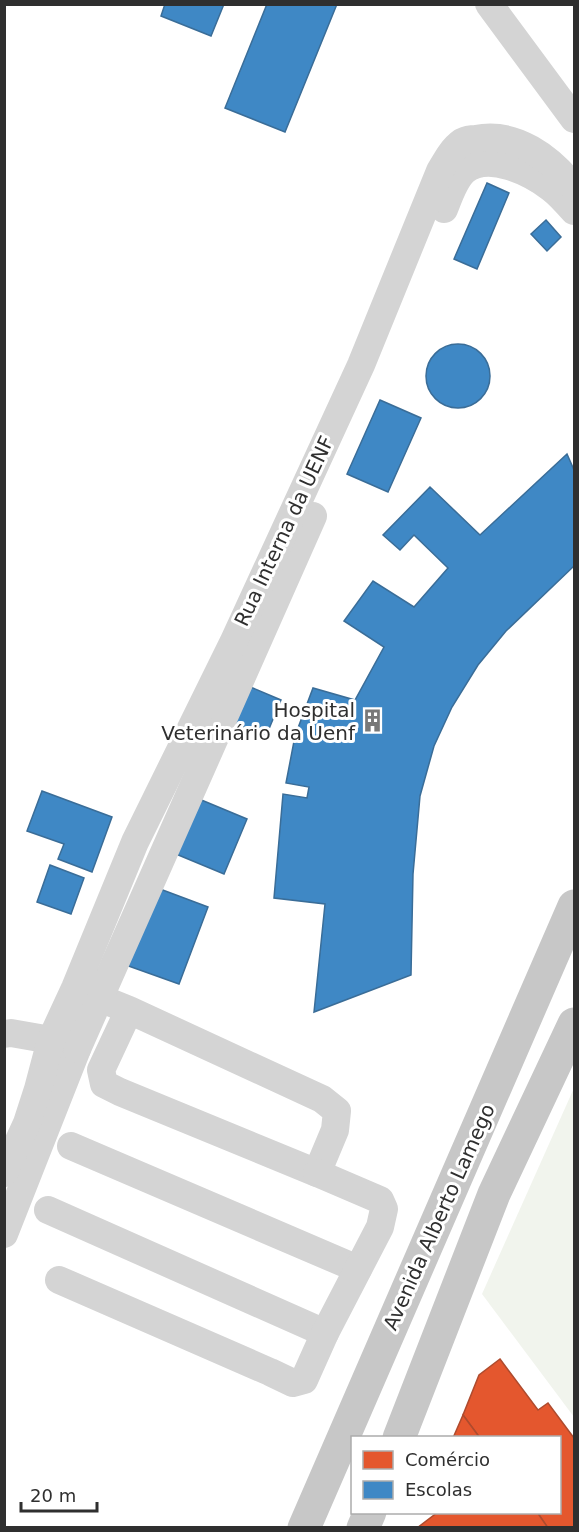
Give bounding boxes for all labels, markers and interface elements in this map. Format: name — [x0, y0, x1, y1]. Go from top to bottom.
street label: Rua Interna da UENF — [229, 432, 339, 630]
place label: Hospital Veterinário da Uenf — [161, 698, 356, 745]
building icon: Hospital Veterinário da Uenf — [360, 708, 386, 734]
street label: Avenida Alberto Lamego — [378, 1100, 500, 1334]
legend — [351, 1436, 561, 1514]
text: Comércio — [405, 1449, 490, 1470]
scale bar — [21, 1475, 98, 1513]
text: Escolas — [405, 1479, 472, 1500]
text: 20 m — [30, 1485, 76, 1506]

